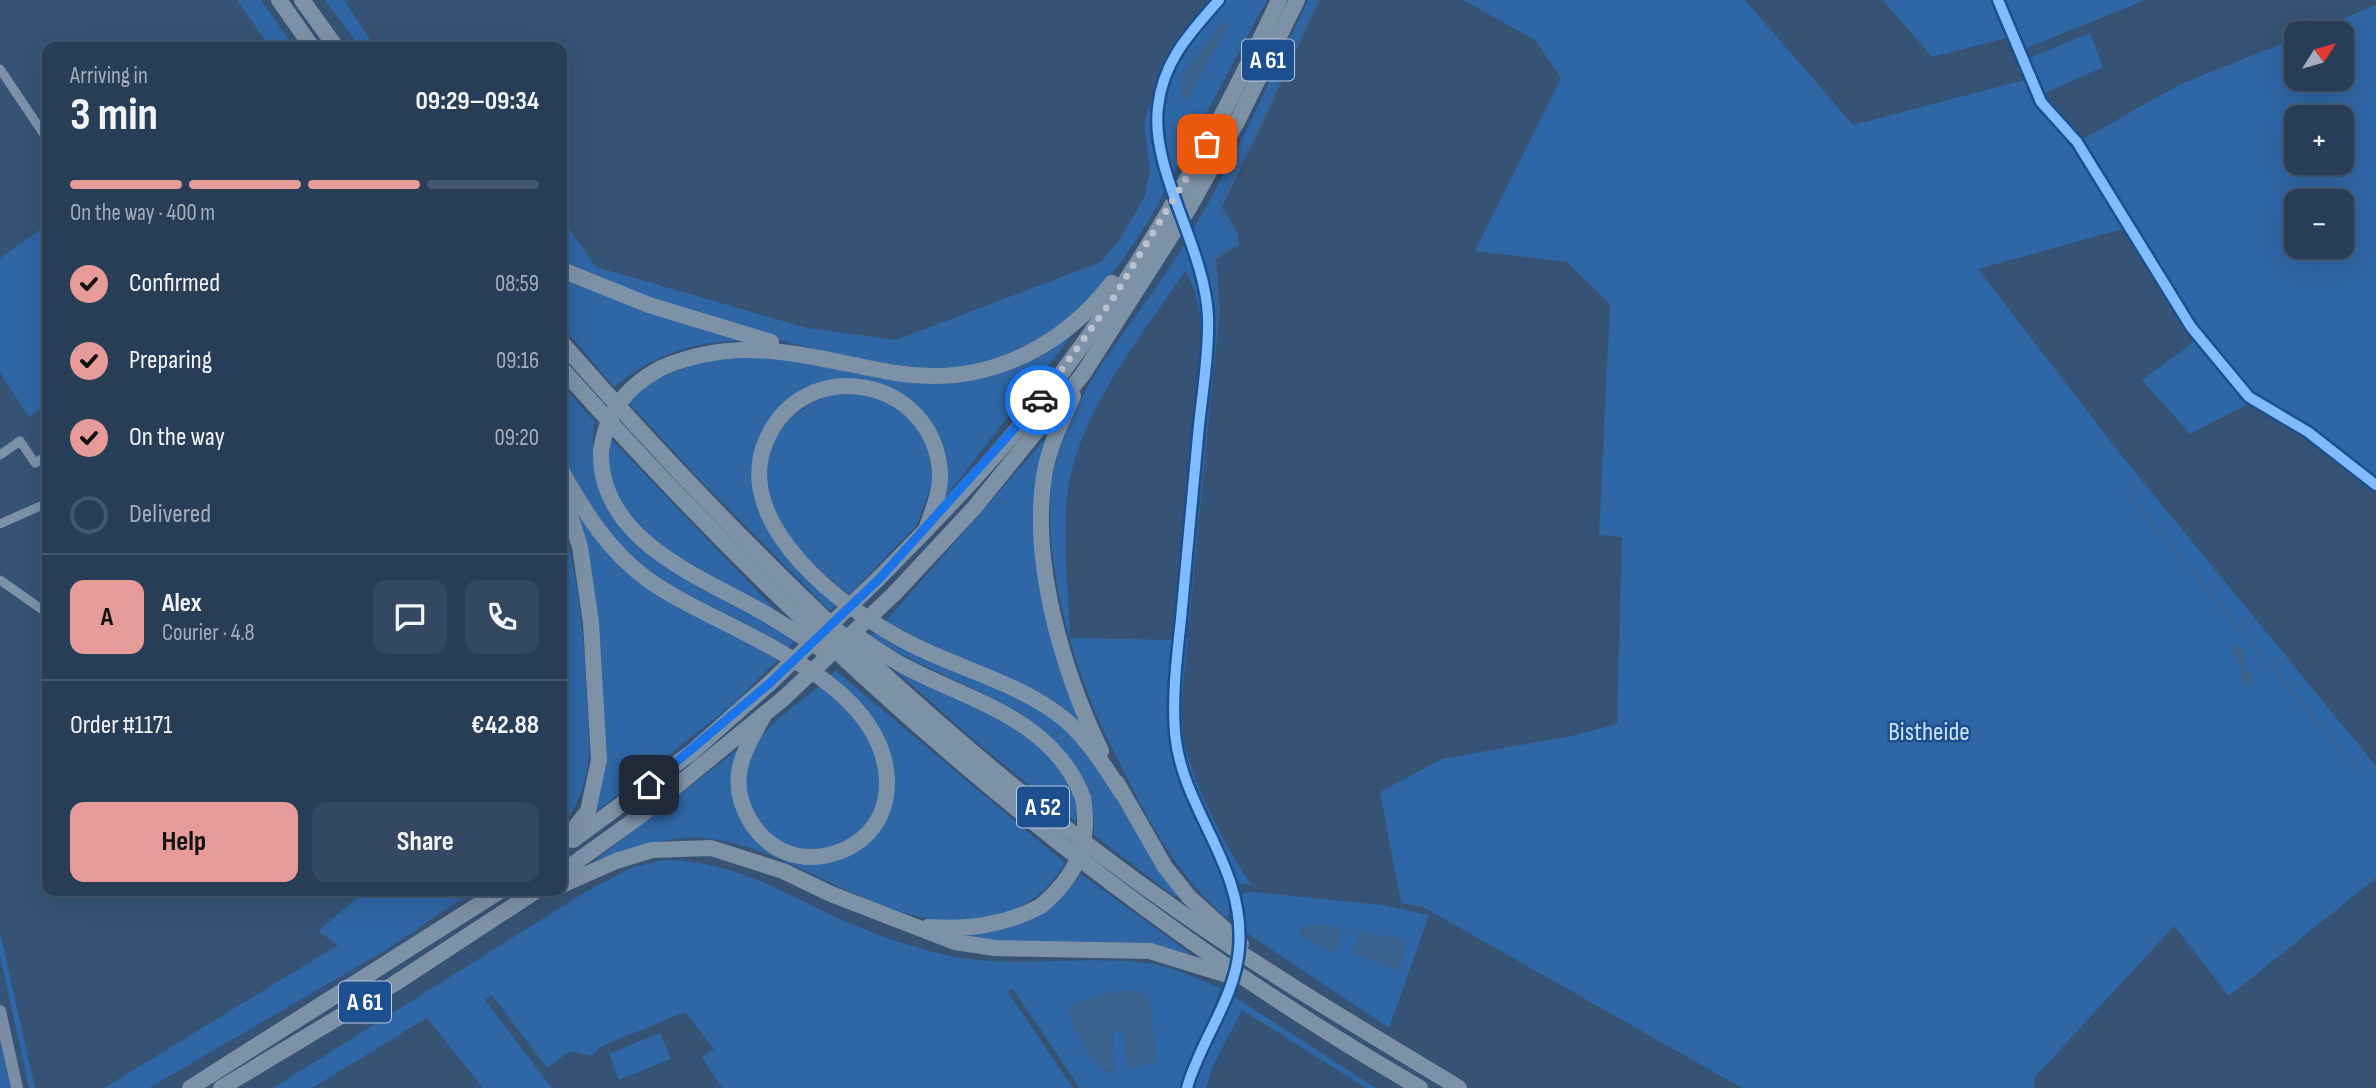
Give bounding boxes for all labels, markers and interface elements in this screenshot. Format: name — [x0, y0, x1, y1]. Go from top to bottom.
north arrow — [2284, 21, 2354, 91]
map controls — [2284, 21, 2354, 259]
road number: A 61 — [1242, 40, 1294, 80]
text: Arriving in — [70, 62, 148, 90]
text: 09:29–09:34 — [415, 86, 539, 117]
text: 3 min — [70, 88, 158, 143]
button: + — [2284, 105, 2354, 175]
pin — [1177, 114, 1237, 174]
icon: bag — [1188, 125, 1226, 163]
button: − — [2284, 189, 2354, 259]
text: On the way · 400 m — [70, 199, 215, 227]
icon: check — [70, 265, 108, 303]
text: Confirmed — [129, 268, 220, 299]
text: 08:59 — [495, 270, 539, 298]
icon: check — [70, 342, 108, 380]
text: Preparing — [129, 345, 212, 376]
text: 09:16 — [496, 347, 539, 375]
courier — [1005, 365, 1075, 435]
icon: car — [1021, 381, 1059, 419]
icon: check — [70, 419, 108, 457]
text: On the way — [129, 422, 225, 453]
text: 09:20 — [494, 424, 539, 452]
text: Delivered — [129, 499, 211, 530]
button: chat — [373, 580, 447, 654]
button: phone — [465, 580, 539, 654]
text: Alex — [162, 588, 202, 619]
text: A — [101, 602, 113, 633]
text: Courier · 4.8 — [162, 619, 255, 647]
text: Order #1171 — [70, 710, 172, 741]
text: €42.88 — [471, 710, 539, 741]
park label: Bistheide — [1888, 717, 1970, 748]
pin — [619, 755, 679, 815]
icon: home — [630, 766, 668, 804]
road number: A 52 — [1017, 786, 1069, 828]
button: Help — [70, 802, 298, 882]
button: Share — [312, 802, 539, 882]
road number: A 61 — [339, 982, 391, 1022]

